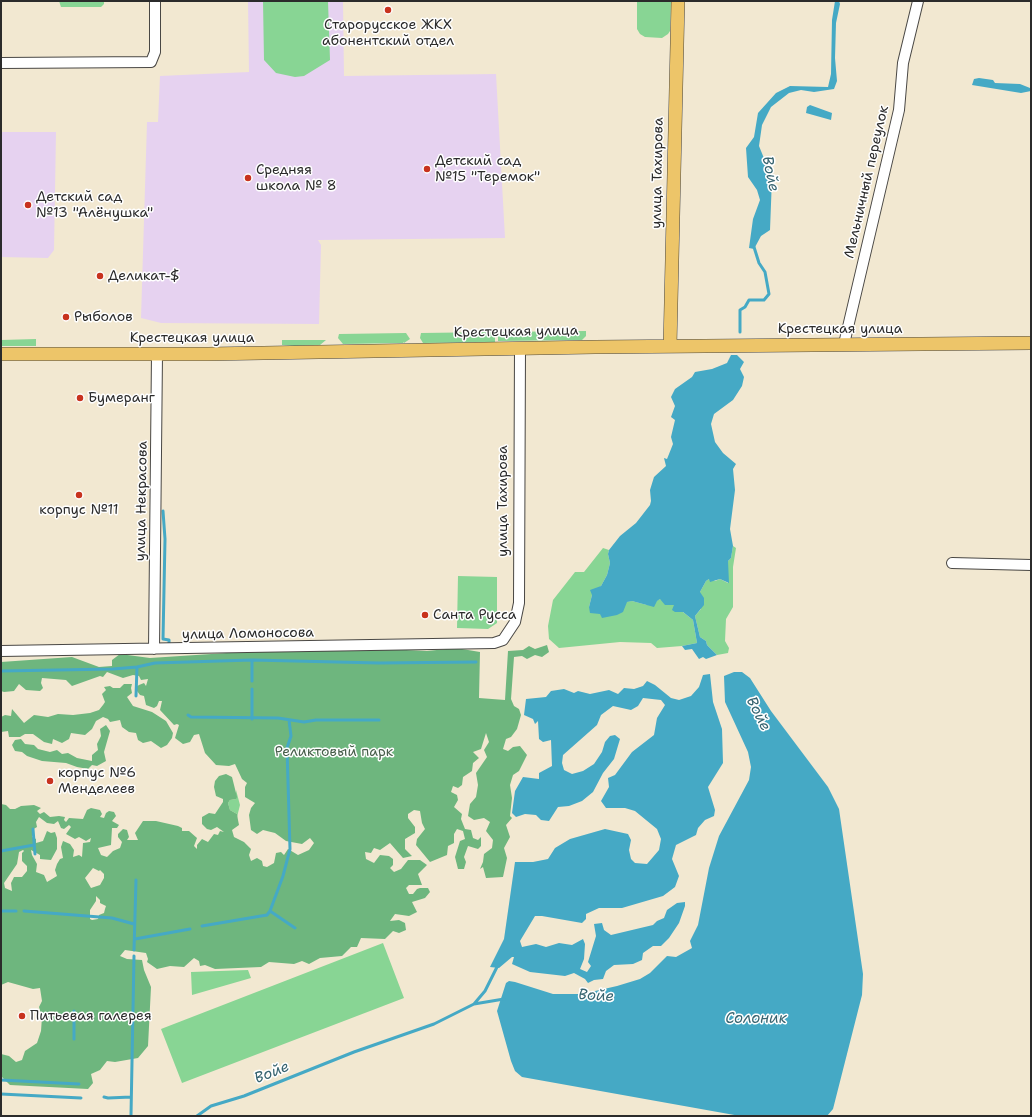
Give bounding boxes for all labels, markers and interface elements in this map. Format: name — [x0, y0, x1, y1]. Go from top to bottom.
marker: Старорусское ЖКХ абонентский отдел — [383, 5, 393, 15]
place label: Старорусское ЖКХ абонентский отдел — [322, 17, 454, 50]
street label: Мельничный переулок — [841, 104, 893, 260]
street label: улица Тахирова — [649, 117, 667, 229]
place label: Детский сад №15 "Теремок" — [435, 153, 540, 186]
water label: Войе — [757, 155, 783, 193]
place label: Средняя школа № 8 — [256, 162, 337, 194]
marker: Детский сад №15 "Теремок" — [422, 164, 432, 174]
marker: Средняя школа № 8 — [243, 173, 253, 183]
place label: Детский сад №13 "Алёнушка" — [36, 189, 153, 222]
marker: Детский сад №13 "Алёнушка" — [23, 200, 33, 210]
place label: Деликат-$ — [108, 268, 180, 284]
marker: Деликат-$ — [95, 271, 105, 281]
place label: Рыболов — [74, 309, 133, 325]
marker: Рыболов — [61, 312, 71, 322]
street label: Крестецкая улица — [778, 321, 902, 337]
street label: Крестецкая улица — [454, 323, 578, 341]
street label: Крестецкая улица — [130, 330, 254, 346]
place label: Бумеранг — [88, 390, 155, 406]
marker: Бумеранг — [75, 393, 85, 403]
street label: улица Некрасова — [133, 441, 151, 561]
street label: улица Тахирова — [495, 445, 511, 557]
marker: корпус №11 — [74, 490, 84, 500]
place label: корпус №11 — [39, 502, 119, 518]
place label: Санта Русса — [433, 607, 517, 623]
marker: Санта Русса — [420, 610, 430, 620]
street label: улица Ломоносова — [182, 624, 314, 644]
water label: Войе — [742, 694, 774, 734]
park label: Реликтовый парк — [275, 744, 393, 760]
place label: корпус №6 Менделеев — [58, 765, 136, 798]
marker: корпус №6 Менделеев — [45, 776, 55, 786]
water label: Войе — [578, 986, 614, 1006]
place label: Питьевая галерея — [30, 1008, 152, 1024]
water label: Солоник — [725, 1010, 787, 1028]
marker: Питьевая галерея — [17, 1011, 27, 1021]
water label: Войе — [252, 1058, 292, 1088]

